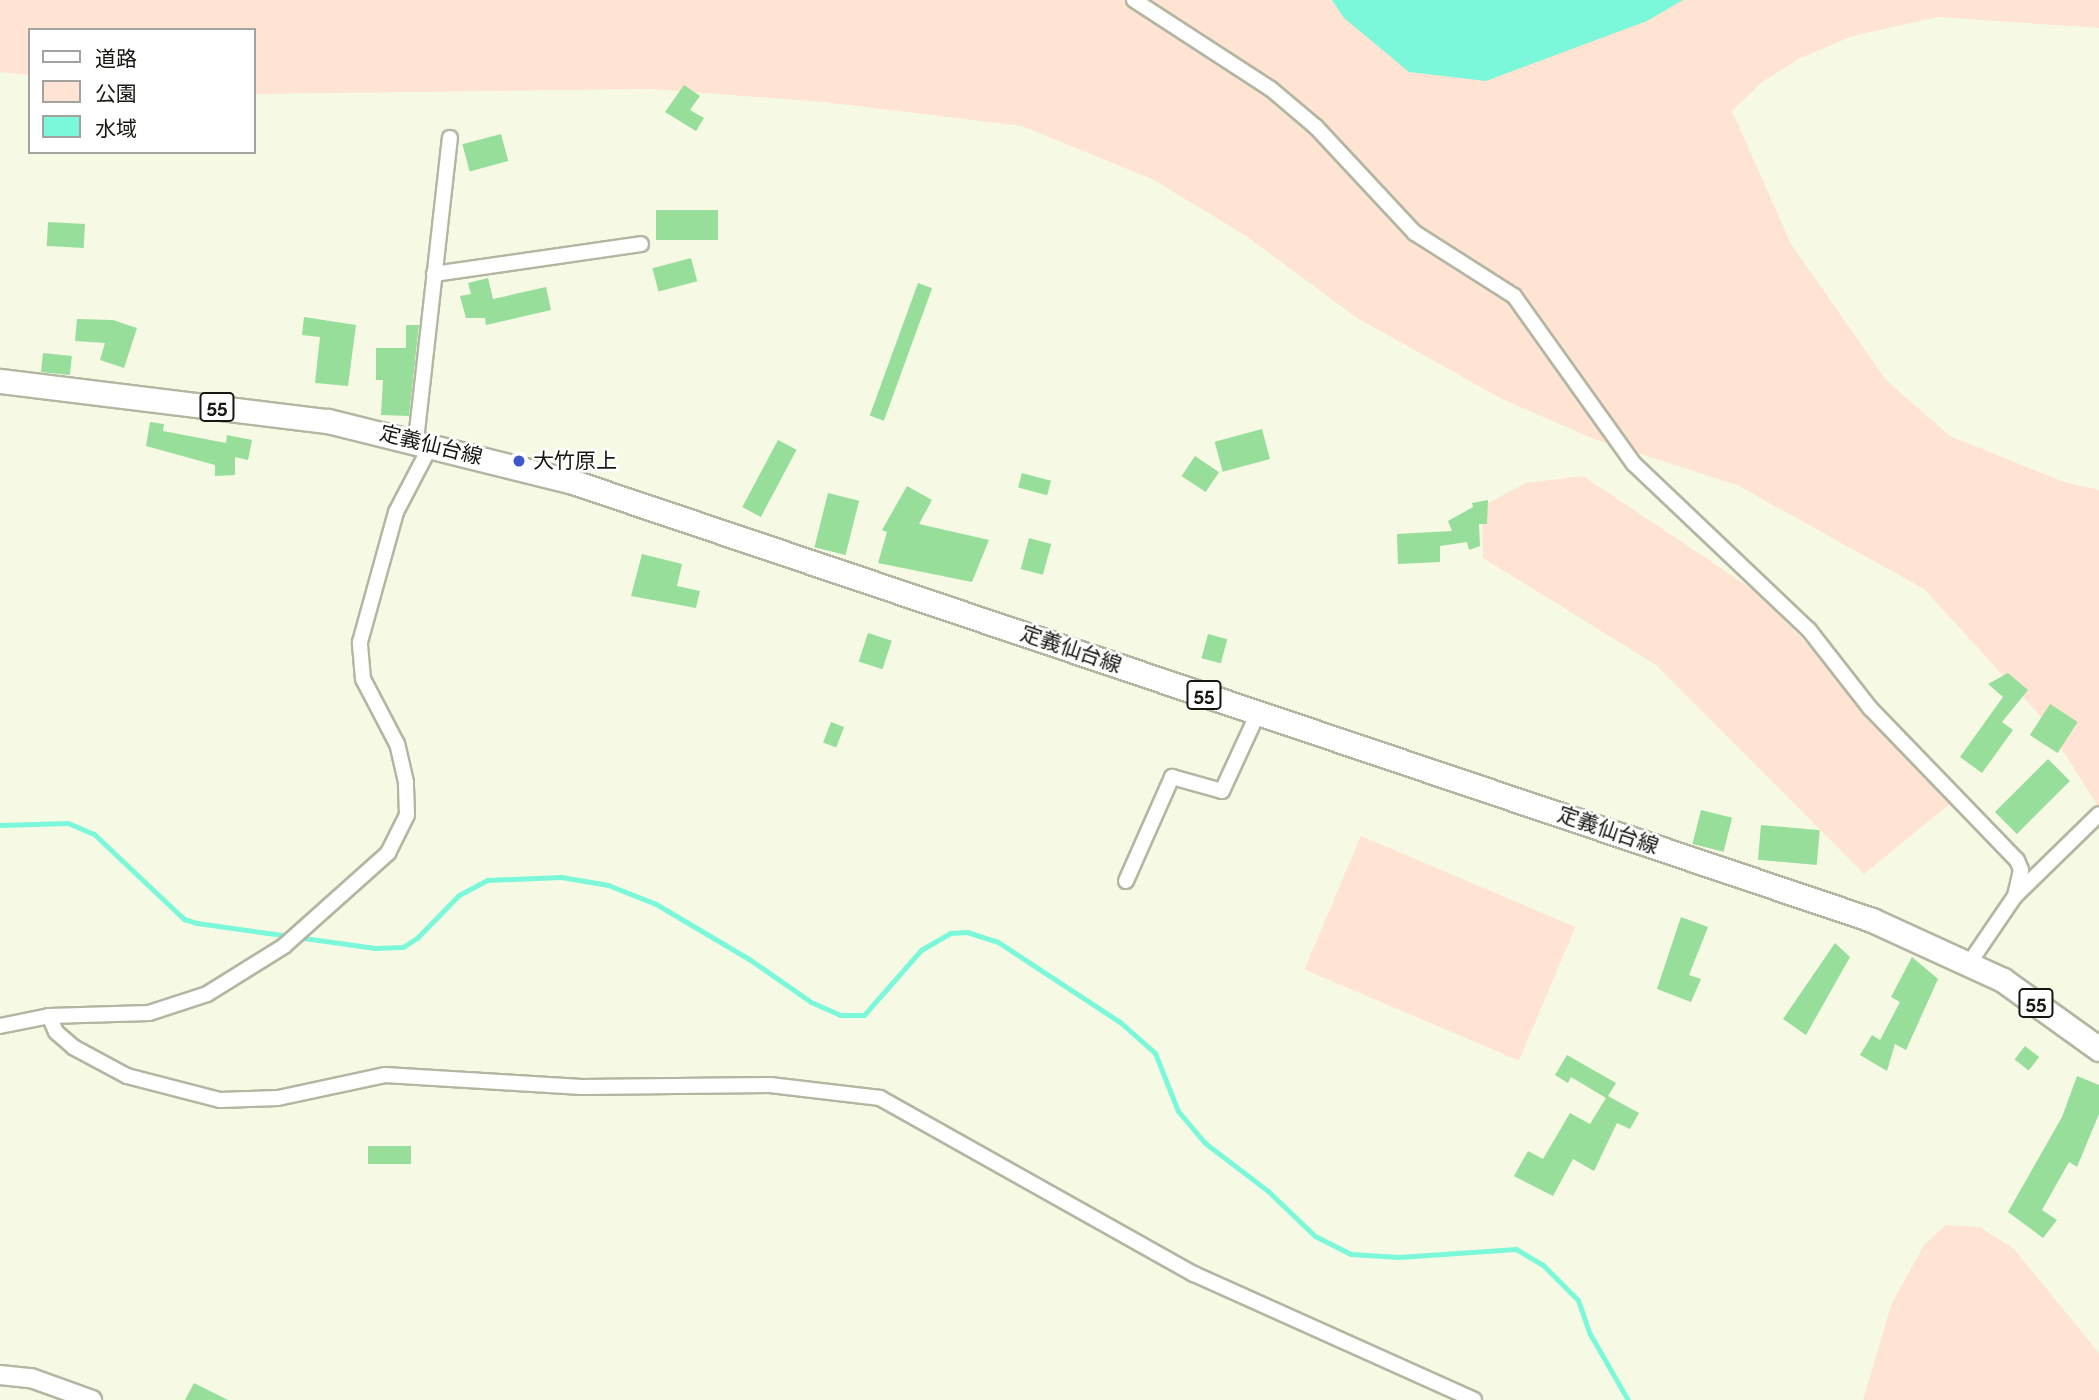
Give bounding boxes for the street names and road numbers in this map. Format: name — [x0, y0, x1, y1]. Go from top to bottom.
road number: 55 — [198, 392, 236, 422]
street label: 定義仙台線 — [377, 420, 485, 470]
street label: 定義仙台線 — [1017, 620, 1125, 678]
road number: 55 — [1185, 680, 1223, 710]
street label: 定義仙台線 — [1554, 801, 1662, 859]
road number: 55 — [2017, 987, 2055, 1018]

